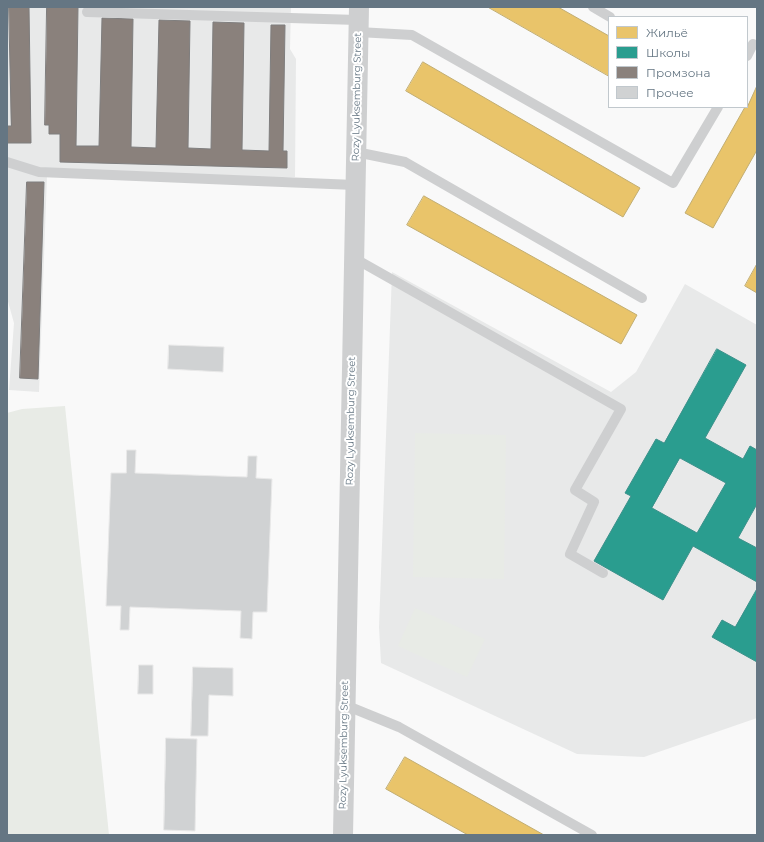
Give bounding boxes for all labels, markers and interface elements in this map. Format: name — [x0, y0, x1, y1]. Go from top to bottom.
legend — [608, 16, 748, 108]
text: Жильё — [646, 25, 688, 40]
street label: Rozy Lyuksemburg Street — [350, 32, 364, 162]
text: Школы — [646, 45, 691, 60]
text: Промзона — [646, 65, 710, 80]
text: Прочее — [646, 85, 694, 100]
street label: Rozy Lyuksemburg Street — [344, 356, 358, 486]
street label: Rozy Lyuksemburg Street — [337, 680, 351, 810]

